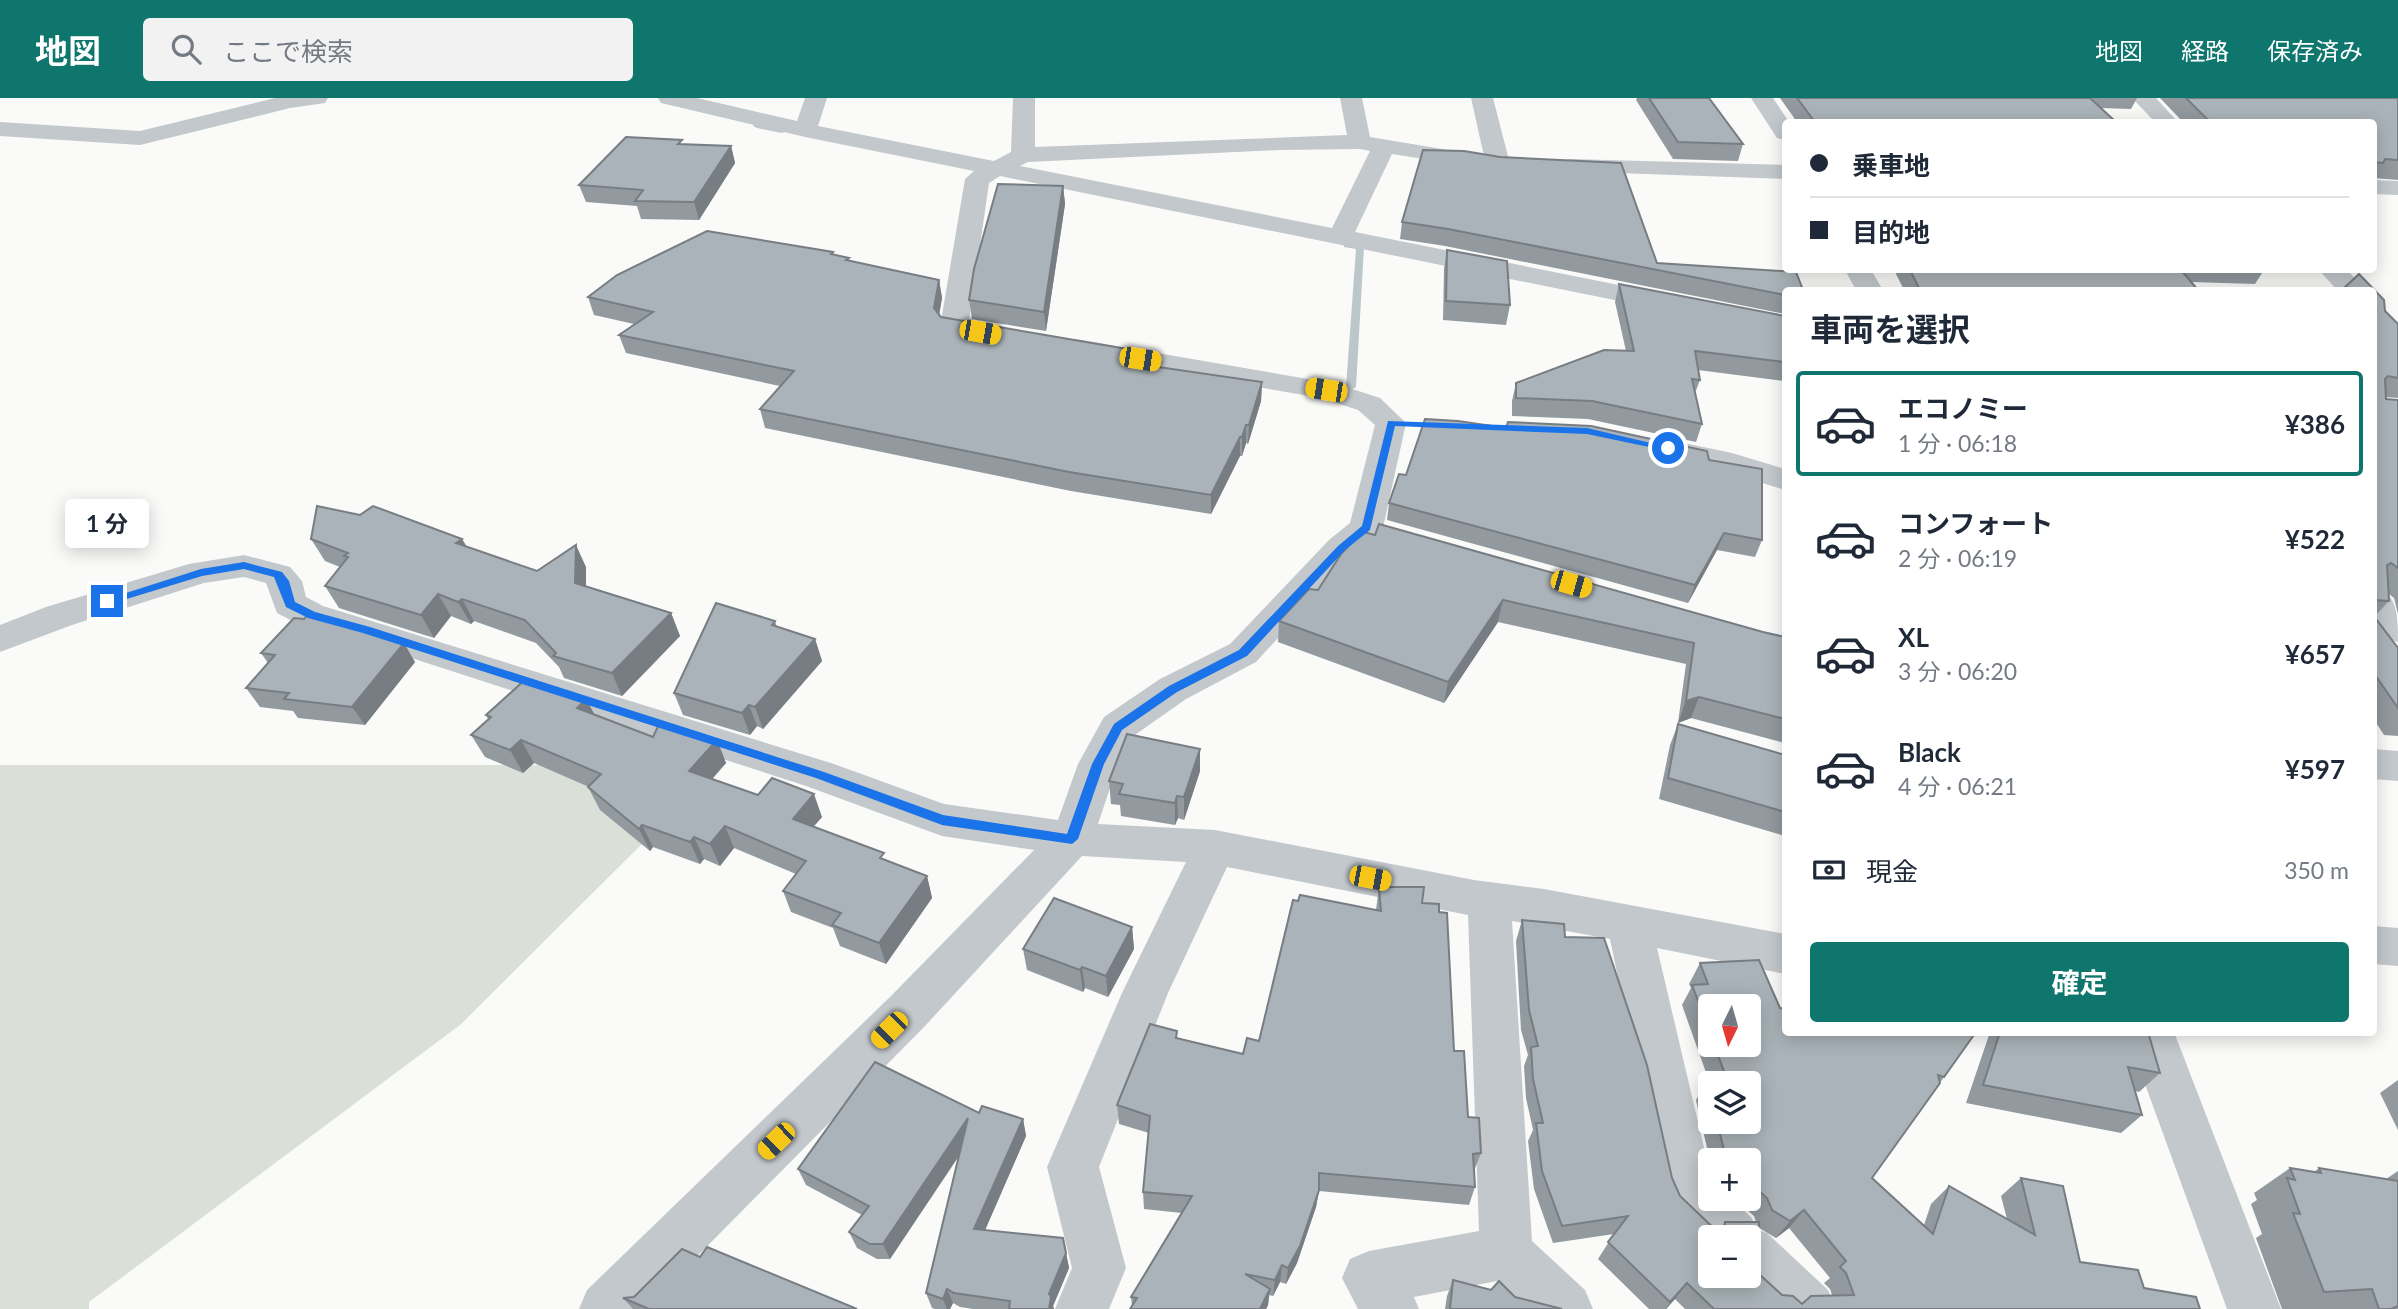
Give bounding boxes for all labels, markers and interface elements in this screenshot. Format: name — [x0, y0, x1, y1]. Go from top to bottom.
search box — [143, 18, 633, 81]
text: 地図 — [35, 30, 101, 70]
icon: search — [167, 30, 205, 68]
text: ここで検索 — [223, 35, 353, 67]
text: 地図 — [2095, 36, 2143, 65]
text: 経路 — [2181, 36, 2229, 65]
text: 保存済み — [2267, 36, 2363, 65]
text: 乗車地 — [1852, 149, 1930, 181]
text: 目的地 — [1852, 216, 1930, 248]
text: 車両を選択 — [1810, 309, 1970, 348]
car — [958, 318, 1003, 346]
car — [1118, 345, 1163, 373]
car — [1304, 376, 1349, 404]
icon: car — [1814, 392, 1877, 455]
text: エコノミー — [1898, 392, 2028, 424]
text: ¥386 — [2285, 408, 2345, 440]
text: 1 分 · 06:18 — [1898, 429, 2017, 457]
route start — [1652, 432, 1684, 464]
callout: 1 分 — [65, 500, 149, 548]
icon: car — [1814, 507, 1877, 570]
text: コンフォート — [1898, 507, 2053, 539]
text: 1 分 — [86, 509, 128, 537]
text: ¥522 — [2285, 523, 2345, 555]
text: 2 分 · 06:19 — [1898, 544, 2017, 572]
car — [1548, 568, 1595, 600]
route end — [91, 585, 123, 617]
text: XL — [1898, 621, 1929, 653]
icon: car — [1814, 622, 1877, 685]
text: ¥657 — [2285, 638, 2345, 670]
text: 3 分 · 06:20 — [1898, 657, 2017, 685]
text: Black — [1898, 736, 1961, 768]
icon: car — [1814, 737, 1877, 800]
text: ¥597 — [2285, 753, 2345, 785]
text: 4 分 · 06:21 — [1898, 772, 2017, 800]
icon: cash — [1810, 851, 1848, 889]
text: 現金 — [1866, 855, 1918, 887]
text: 350 m — [2284, 856, 2349, 884]
car — [1348, 864, 1393, 892]
button: 確定 — [1810, 942, 2349, 1022]
north arrow — [1698, 994, 1760, 1057]
map controls — [1698, 994, 1761, 1288]
car — [867, 1008, 912, 1052]
button: layers — [1698, 1071, 1761, 1134]
car — [754, 1119, 799, 1163]
button: + — [1698, 1148, 1761, 1211]
button: − — [1698, 1225, 1761, 1288]

